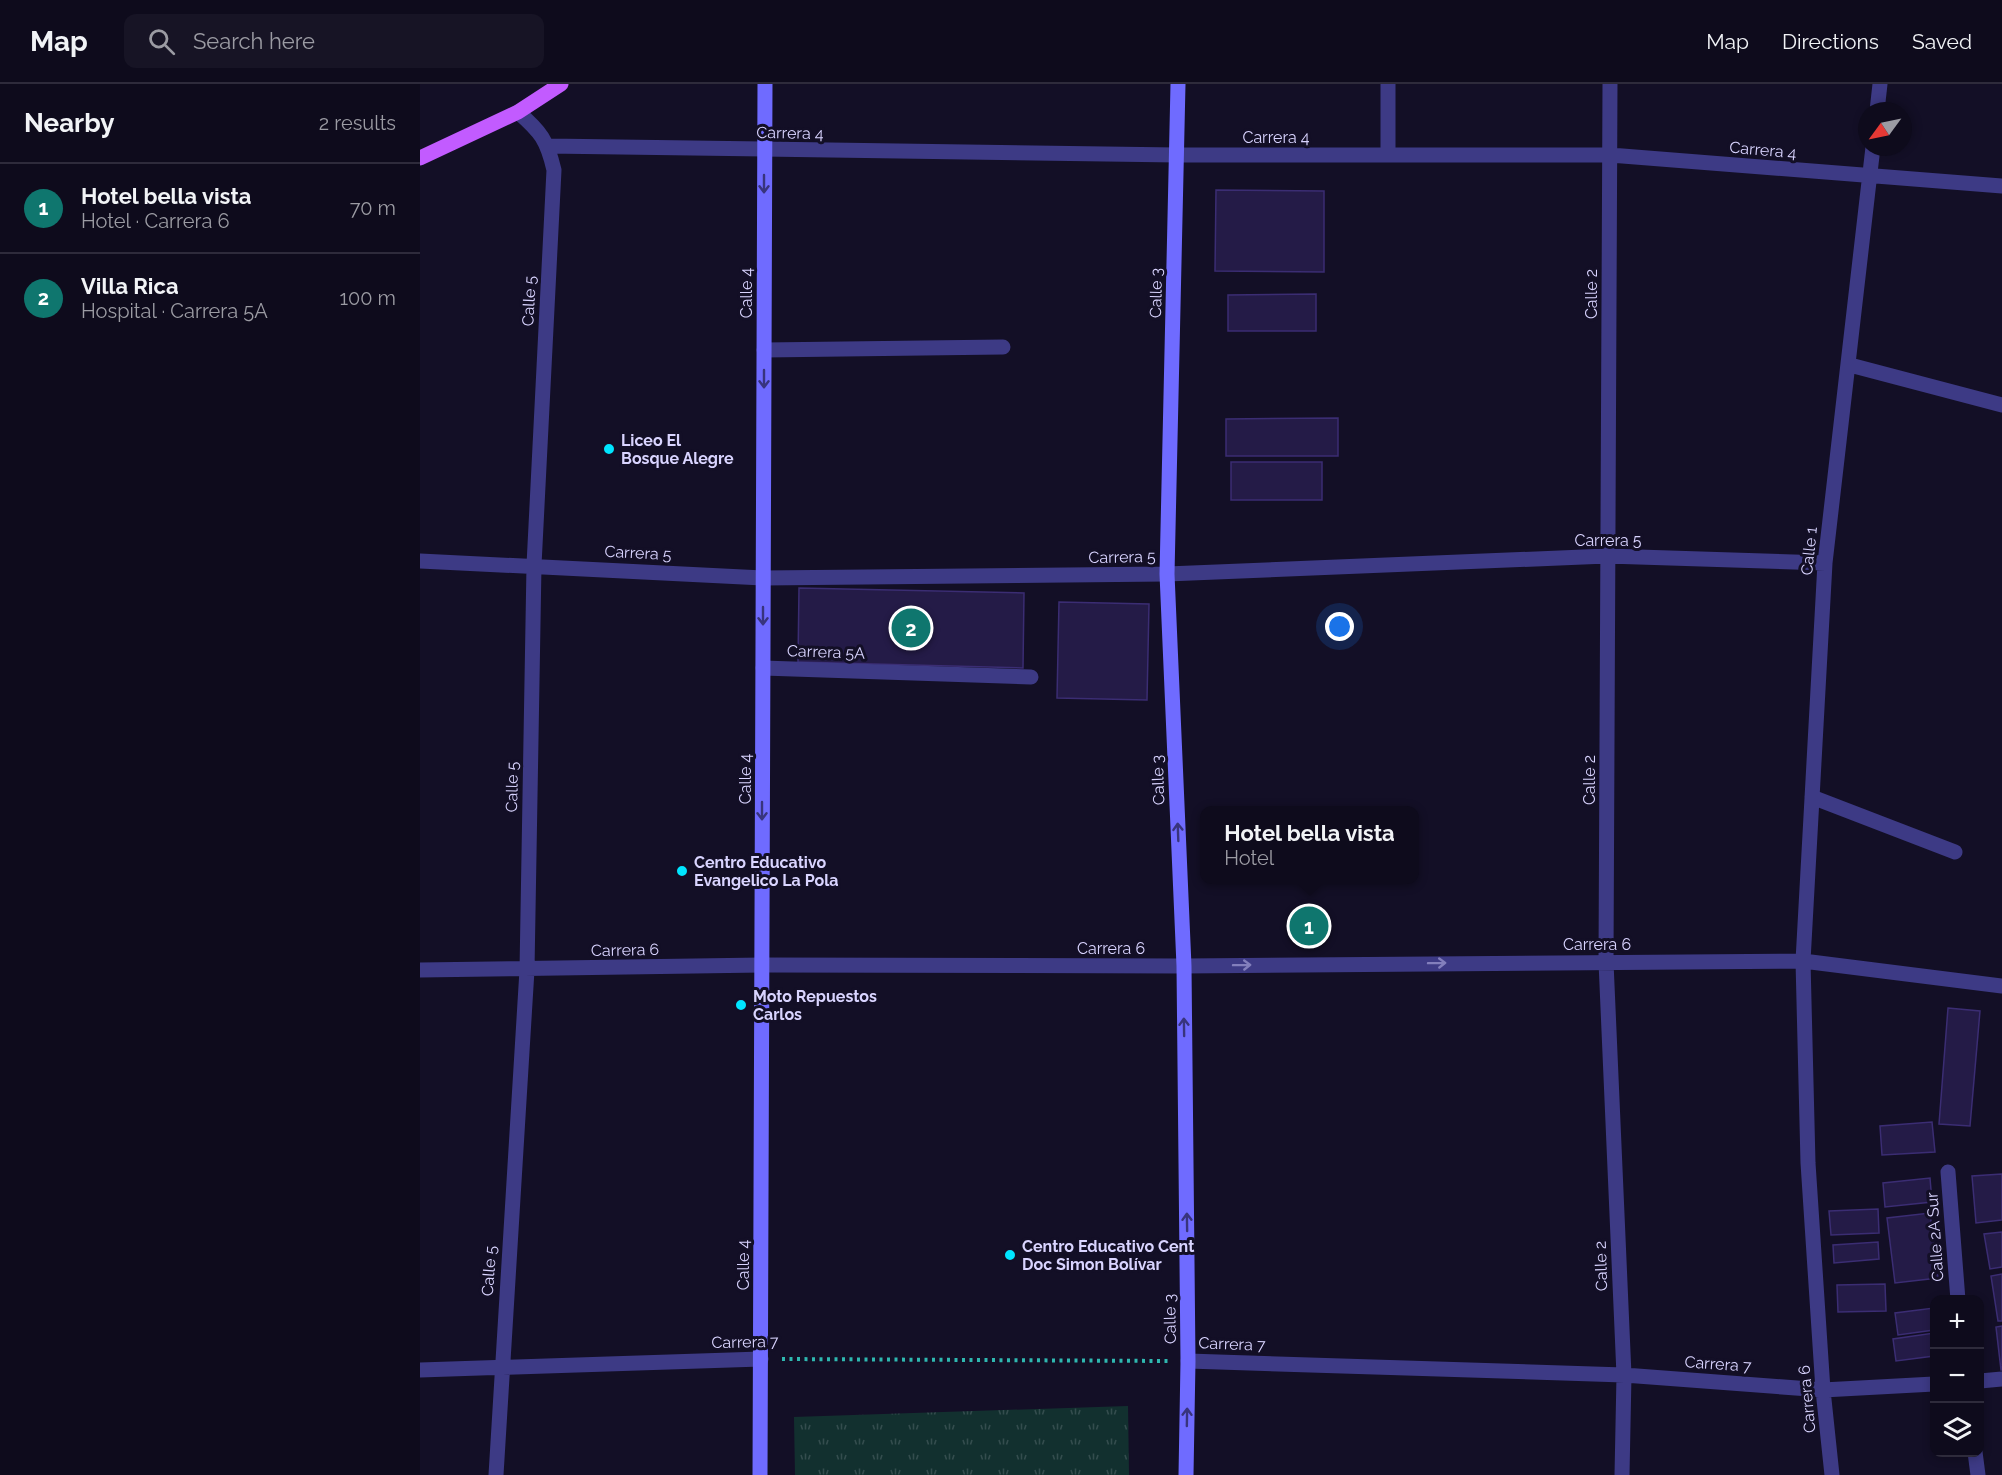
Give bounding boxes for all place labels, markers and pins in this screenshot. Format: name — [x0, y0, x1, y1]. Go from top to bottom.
place label: Liceo El Bosque Alegre — [621, 431, 734, 468]
marker: Liceo El Bosque Alegre — [602, 442, 616, 456]
pin: 2 — [892, 606, 930, 650]
place label: Centro Educativo Evangelico La Pola — [694, 853, 838, 890]
marker: Centro Educativo Evangelico La Pola — [675, 864, 689, 878]
pin: 1 — [1290, 904, 1328, 948]
place label: Moto Repuestos Carlos — [753, 987, 877, 1024]
marker: Moto Repuestos Carlos — [734, 998, 748, 1012]
place label: Centro Educativo Cent Doc Simon Bolívar — [1022, 1237, 1194, 1274]
marker: Centro Educativo Cent Doc Simon Bolívar — [1003, 1248, 1017, 1262]

